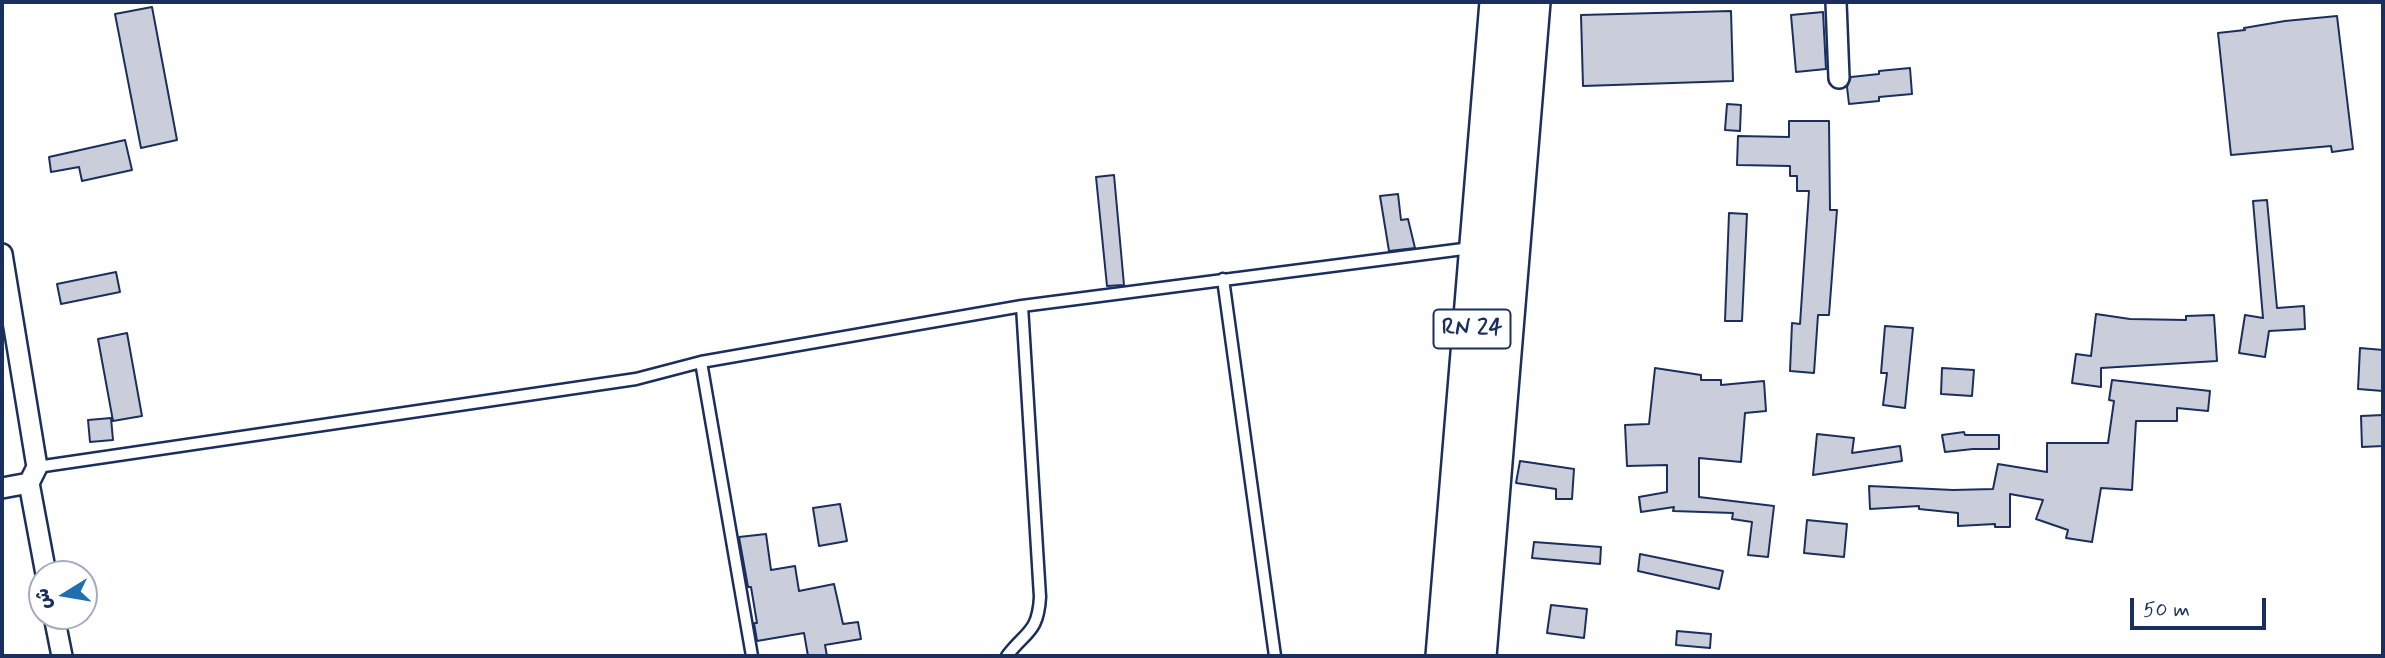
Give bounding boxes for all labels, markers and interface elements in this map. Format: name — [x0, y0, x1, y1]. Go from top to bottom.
road number: RN 24 — [1434, 310, 1510, 348]
north arrow — [28, 560, 98, 630]
scale bar — [2133, 584, 2270, 628]
text: ش — [30, 586, 58, 611]
text: 50 m — [2143, 596, 2190, 624]

